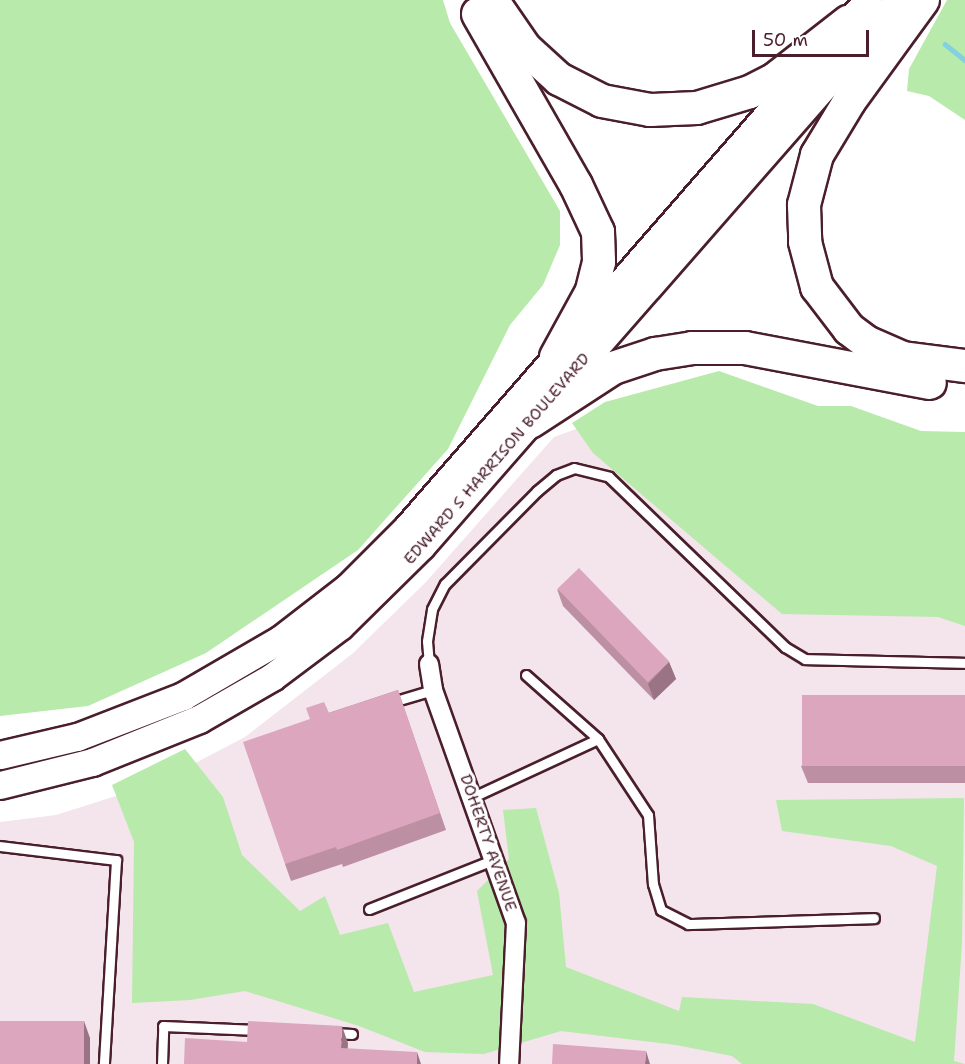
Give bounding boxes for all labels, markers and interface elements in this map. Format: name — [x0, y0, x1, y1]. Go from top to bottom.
scale bar — [755, 18, 872, 56]
text: 50 m — [763, 28, 808, 52]
street label: EDWARD S HARRISON BOULEVARD — [400, 349, 594, 569]
street label: DOHERTY AVENUE — [456, 772, 520, 914]

